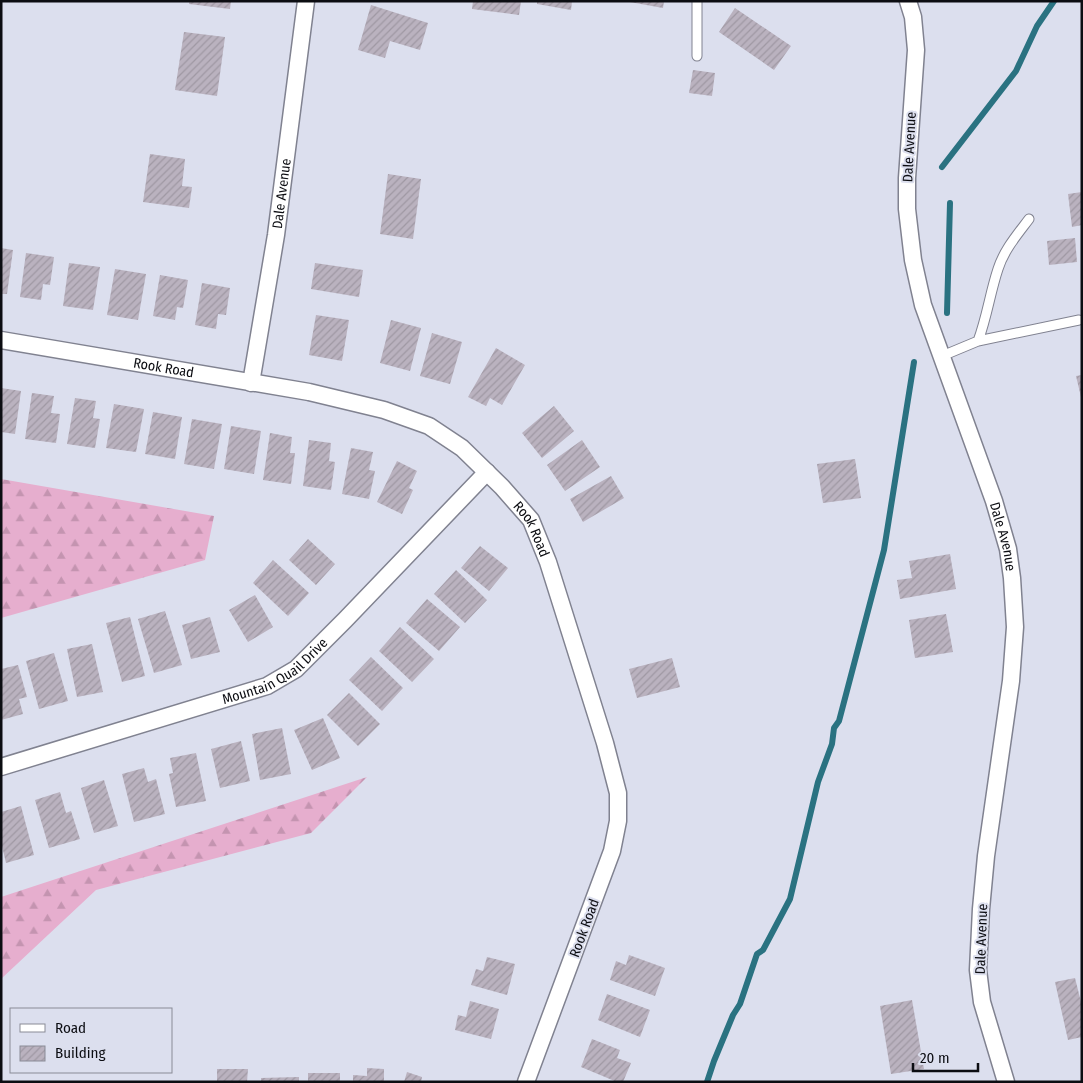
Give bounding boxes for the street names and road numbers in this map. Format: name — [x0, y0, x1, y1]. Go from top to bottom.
street label: Dale Avenue — [899, 111, 920, 183]
street label: Dale Avenue — [269, 157, 295, 230]
street label: Rook Road — [132, 354, 195, 381]
street label: Rook Road — [510, 498, 553, 559]
street label: Dale Avenue — [986, 500, 1019, 572]
street label: Mountain Quail Drive — [220, 634, 331, 708]
street label: Rook Road — [566, 897, 603, 960]
street label: Dale Avenue — [972, 903, 991, 975]

